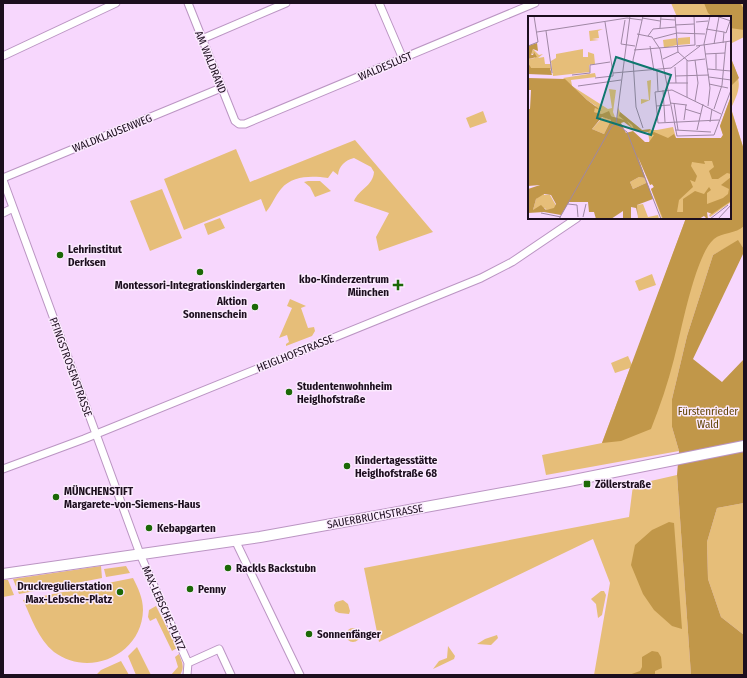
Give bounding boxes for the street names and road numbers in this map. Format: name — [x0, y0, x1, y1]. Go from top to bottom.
street label: AM WALDRAND — [192, 29, 229, 95]
street label: WALDESLUST — [356, 49, 415, 84]
street label: WALDKLAUSENWEG — [70, 112, 154, 155]
street label: PFINGSTROSENSTRASSE — [46, 316, 95, 419]
street label: HEIGLHOFSTRASSE — [255, 332, 336, 375]
street label: SAUERBRUCHSTRASSE — [326, 502, 424, 531]
street label: MAX-LEBSCHE-PLATZ — [139, 564, 188, 652]

